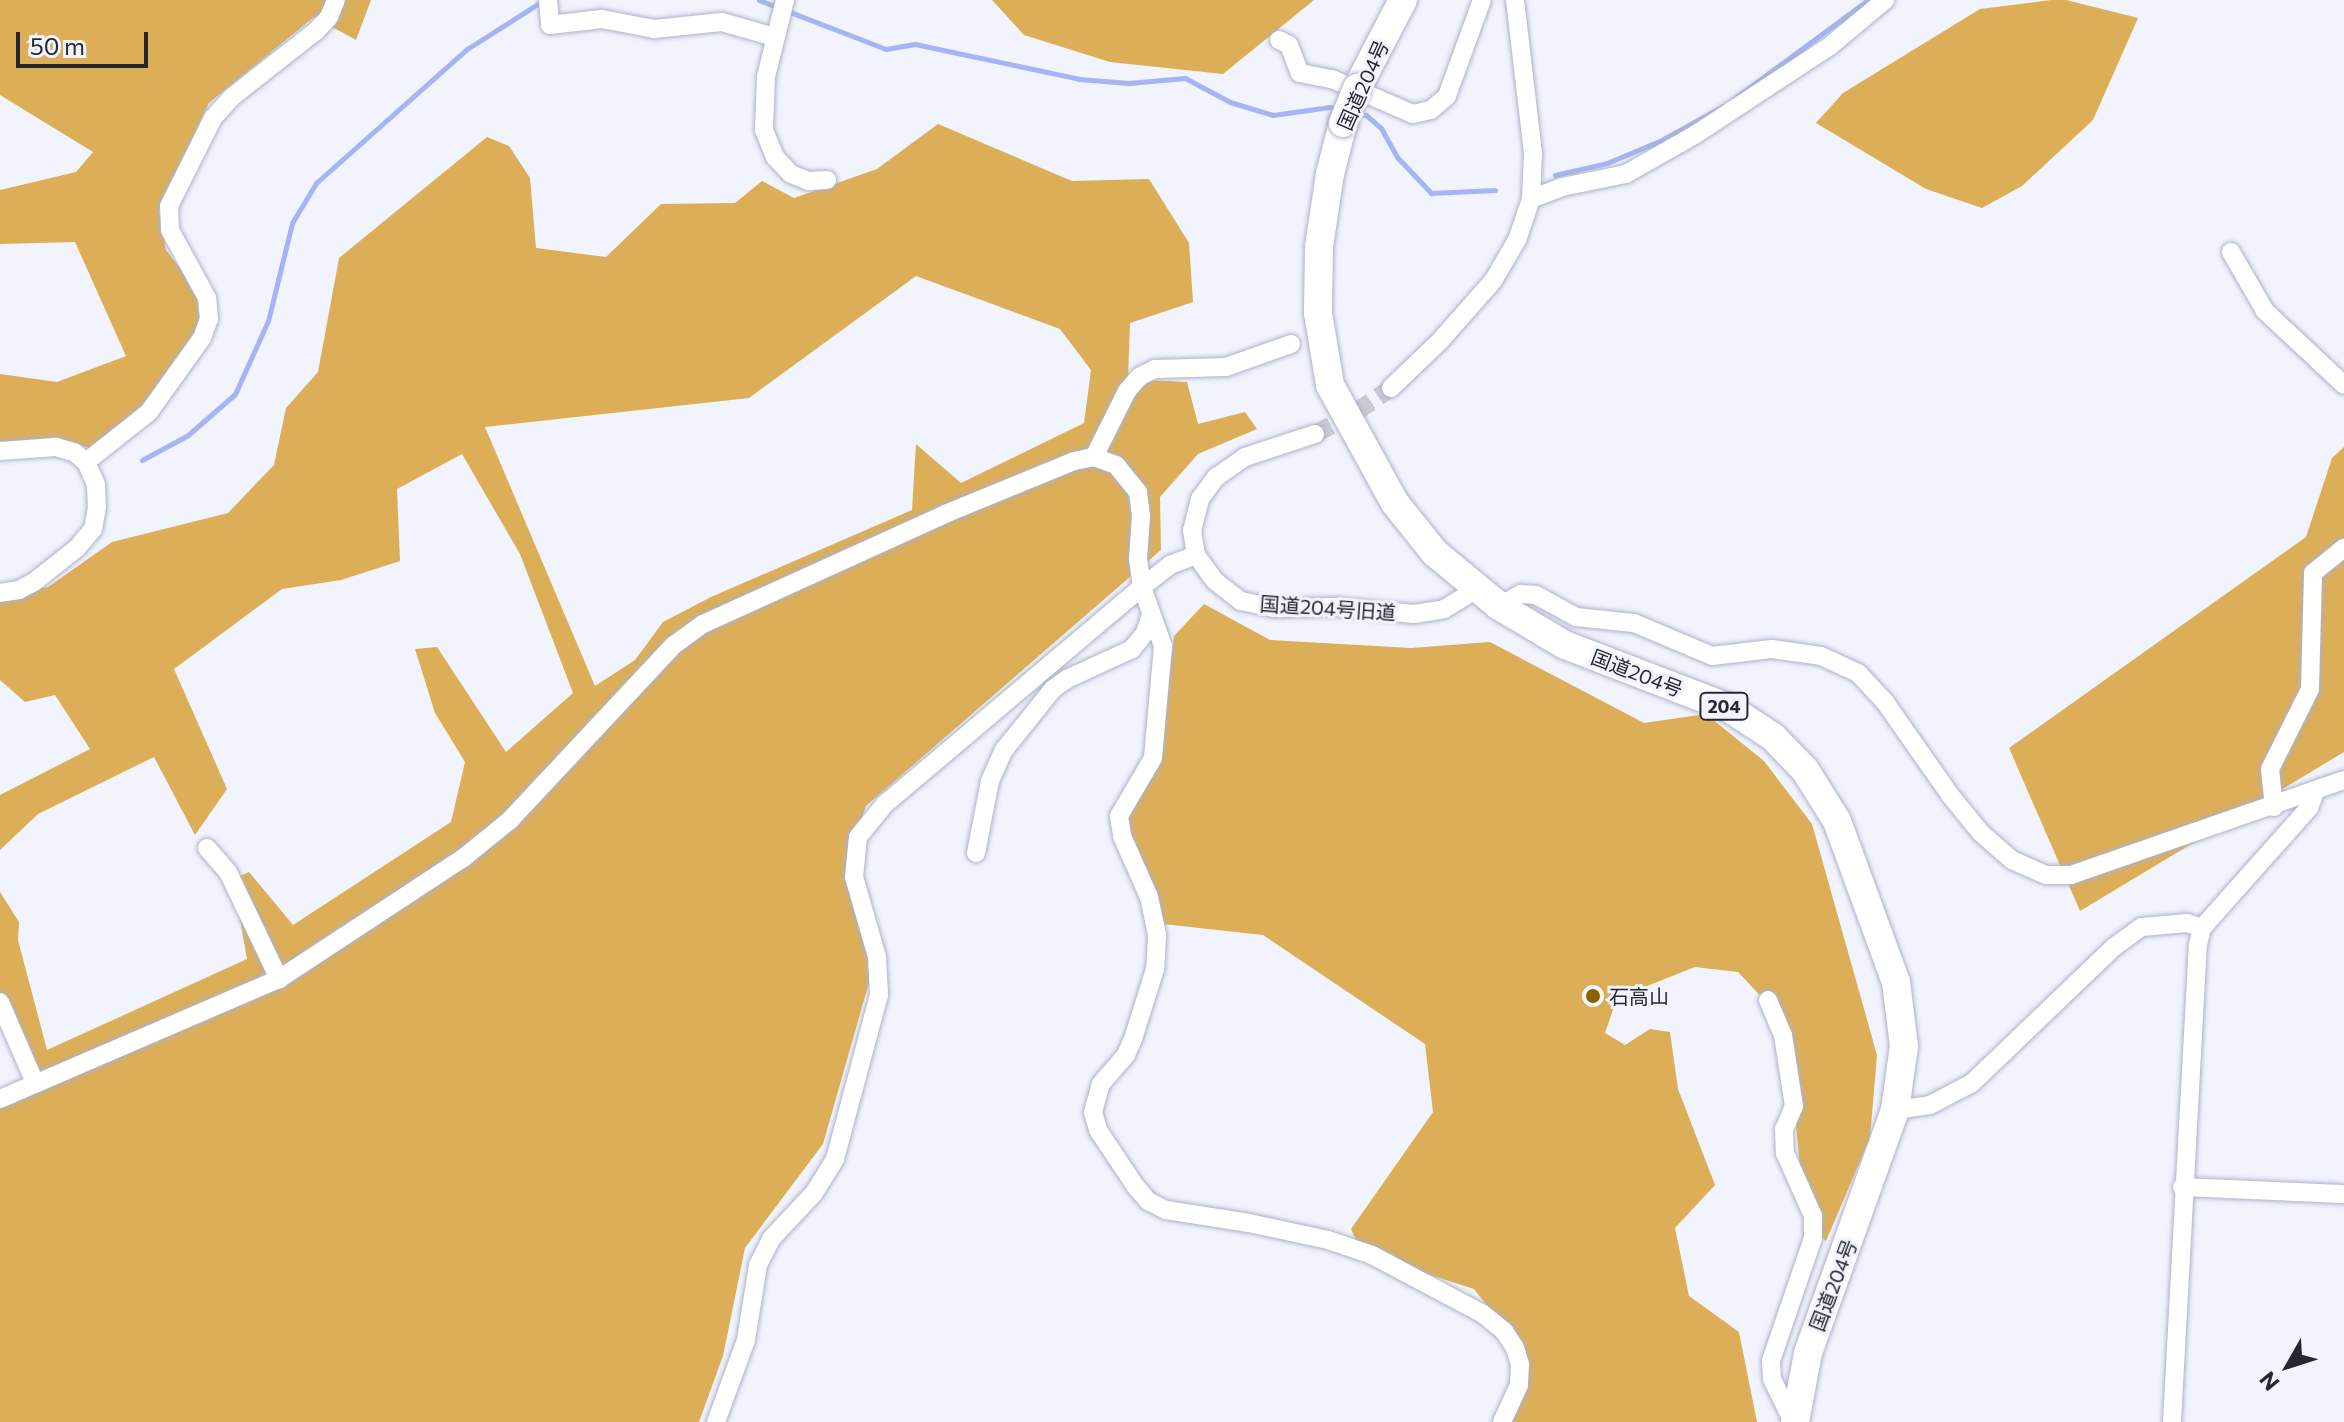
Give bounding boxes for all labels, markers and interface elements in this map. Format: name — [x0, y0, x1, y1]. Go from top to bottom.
scale bar — [20, 16, 152, 66]
text: 50 m — [30, 31, 85, 60]
street label: 国道204号 — [1332, 36, 1394, 134]
street label: 国道204号旧道 — [1259, 591, 1397, 625]
street label: 国道204号 — [1588, 645, 1686, 701]
road number: 204 — [1698, 692, 1750, 720]
place label: 石高山 — [1609, 984, 1669, 1008]
marker: 石高山 — [1584, 987, 1602, 1005]
street label: 国道204号 — [1805, 1236, 1861, 1334]
north arrow — [2248, 1326, 2328, 1406]
text: N — [2253, 1367, 2285, 1396]

